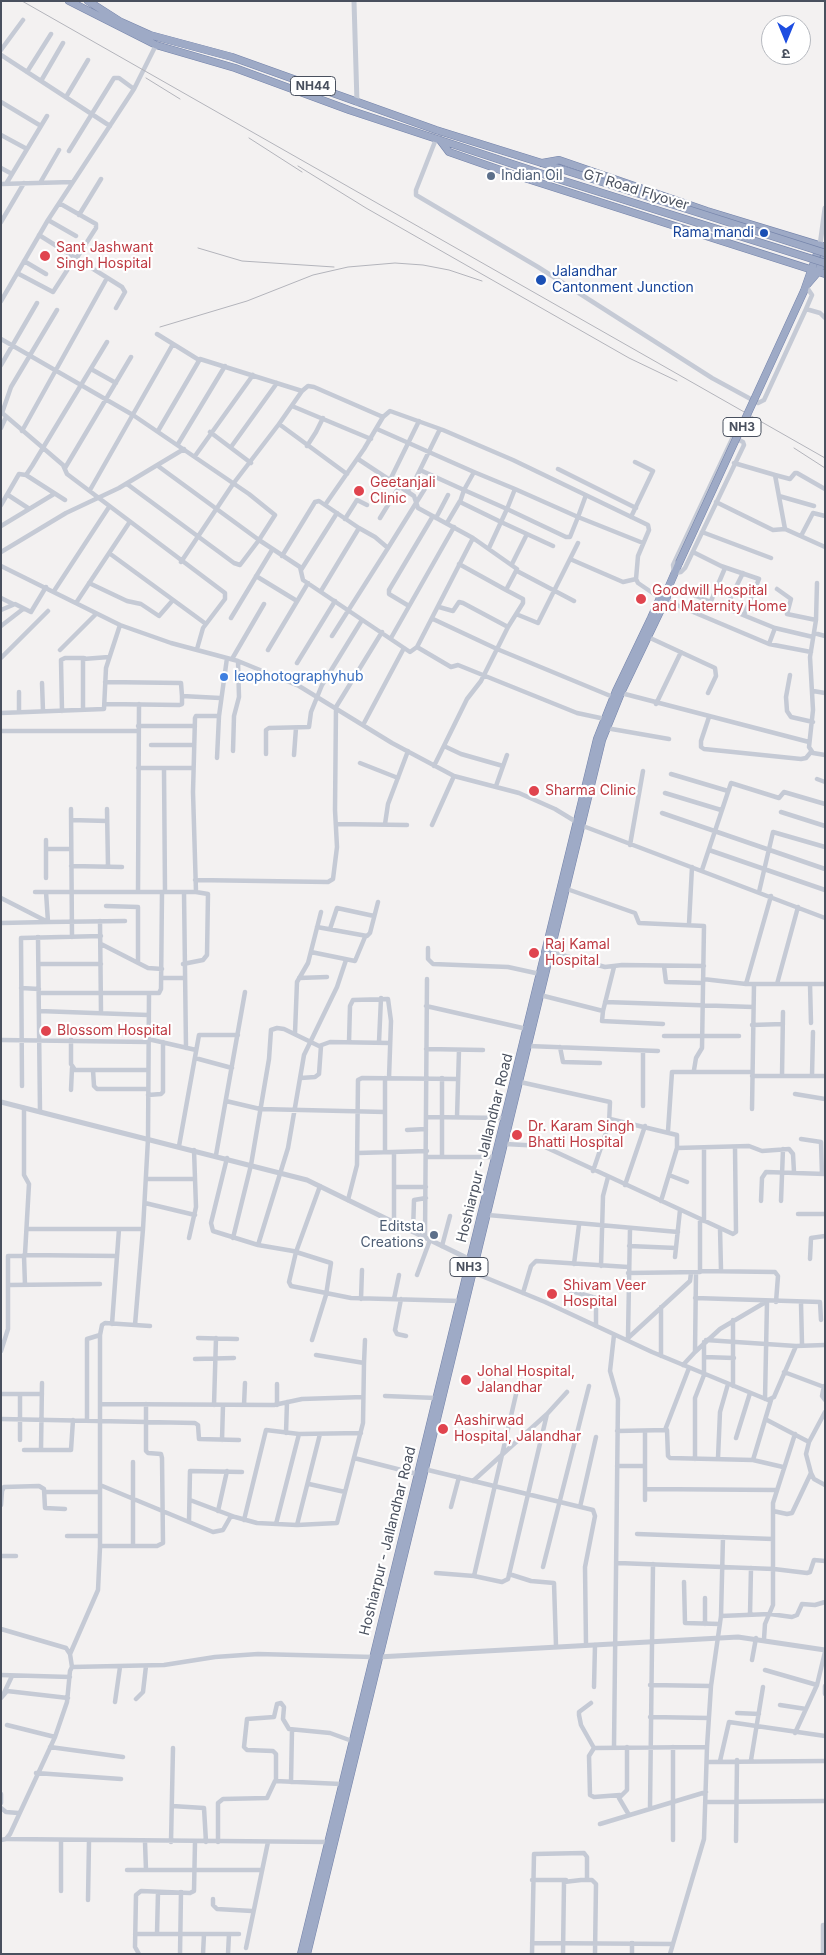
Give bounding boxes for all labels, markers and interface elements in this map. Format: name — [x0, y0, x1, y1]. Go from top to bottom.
north arrow — [761, 15, 811, 65]
text: उ — [782, 46, 790, 63]
road number: NH44 — [290, 76, 336, 95]
street label: GT Road Flyover — [581, 166, 691, 214]
place label: Indian Oil — [501, 168, 563, 184]
marker: Indian Oil — [485, 170, 497, 182]
place label: Rama mandi — [673, 225, 754, 241]
marker: Rama mandi — [758, 227, 770, 239]
place label: Sant Jashwant Singh Hospital — [56, 240, 153, 272]
marker: Sant Jashwant Singh Hospital — [38, 249, 52, 263]
place label: Jalandhar Cantonment Junction — [552, 264, 694, 296]
marker: Jalandhar Cantonment Junction — [534, 273, 548, 287]
road number: NH3 — [723, 418, 761, 437]
place label: Geetanjali Clinic — [370, 475, 436, 508]
marker: Geetanjali Clinic — [352, 484, 366, 498]
place label: Goodwill Hospital and Maternity Home — [652, 583, 787, 616]
marker: Goodwill Hospital and Maternity Home — [634, 592, 648, 606]
place label: leophotographyhub — [234, 669, 363, 685]
marker: leophotographyhub — [218, 671, 230, 683]
place label: Sharma Clinic — [545, 783, 636, 799]
marker: Sharma Clinic — [527, 784, 541, 798]
place label: Raj Kamal Hospital — [545, 937, 610, 970]
marker: Raj Kamal Hospital — [527, 946, 541, 960]
place label: Blossom Hospital — [57, 1023, 171, 1039]
marker: Blossom Hospital — [39, 1024, 53, 1038]
street label: Hoshiarpur - Jallandhar Road — [453, 1052, 517, 1244]
place label: Dr. Karam Singh Bhatti Hospital — [528, 1119, 635, 1152]
marker: Dr. Karam Singh Bhatti Hospital — [510, 1128, 524, 1142]
place label: Editsta Creations — [361, 1219, 424, 1252]
marker: Editsta Creations — [428, 1229, 440, 1241]
road number: NH3 — [450, 1258, 488, 1276]
place label: Shivam Veer Hospital — [563, 1278, 646, 1310]
marker: Shivam Veer Hospital — [545, 1287, 559, 1301]
place label: Johal Hospital, Jalandhar — [477, 1364, 575, 1396]
marker: Johal Hospital, Jalandhar — [459, 1373, 473, 1387]
place label: Aashirwad Hospital, Jalandhar — [454, 1413, 581, 1445]
marker: Aashirwad Hospital, Jalandhar — [436, 1422, 450, 1436]
street label: Hoshiarpur - Jallandhar Road — [356, 1445, 420, 1637]

